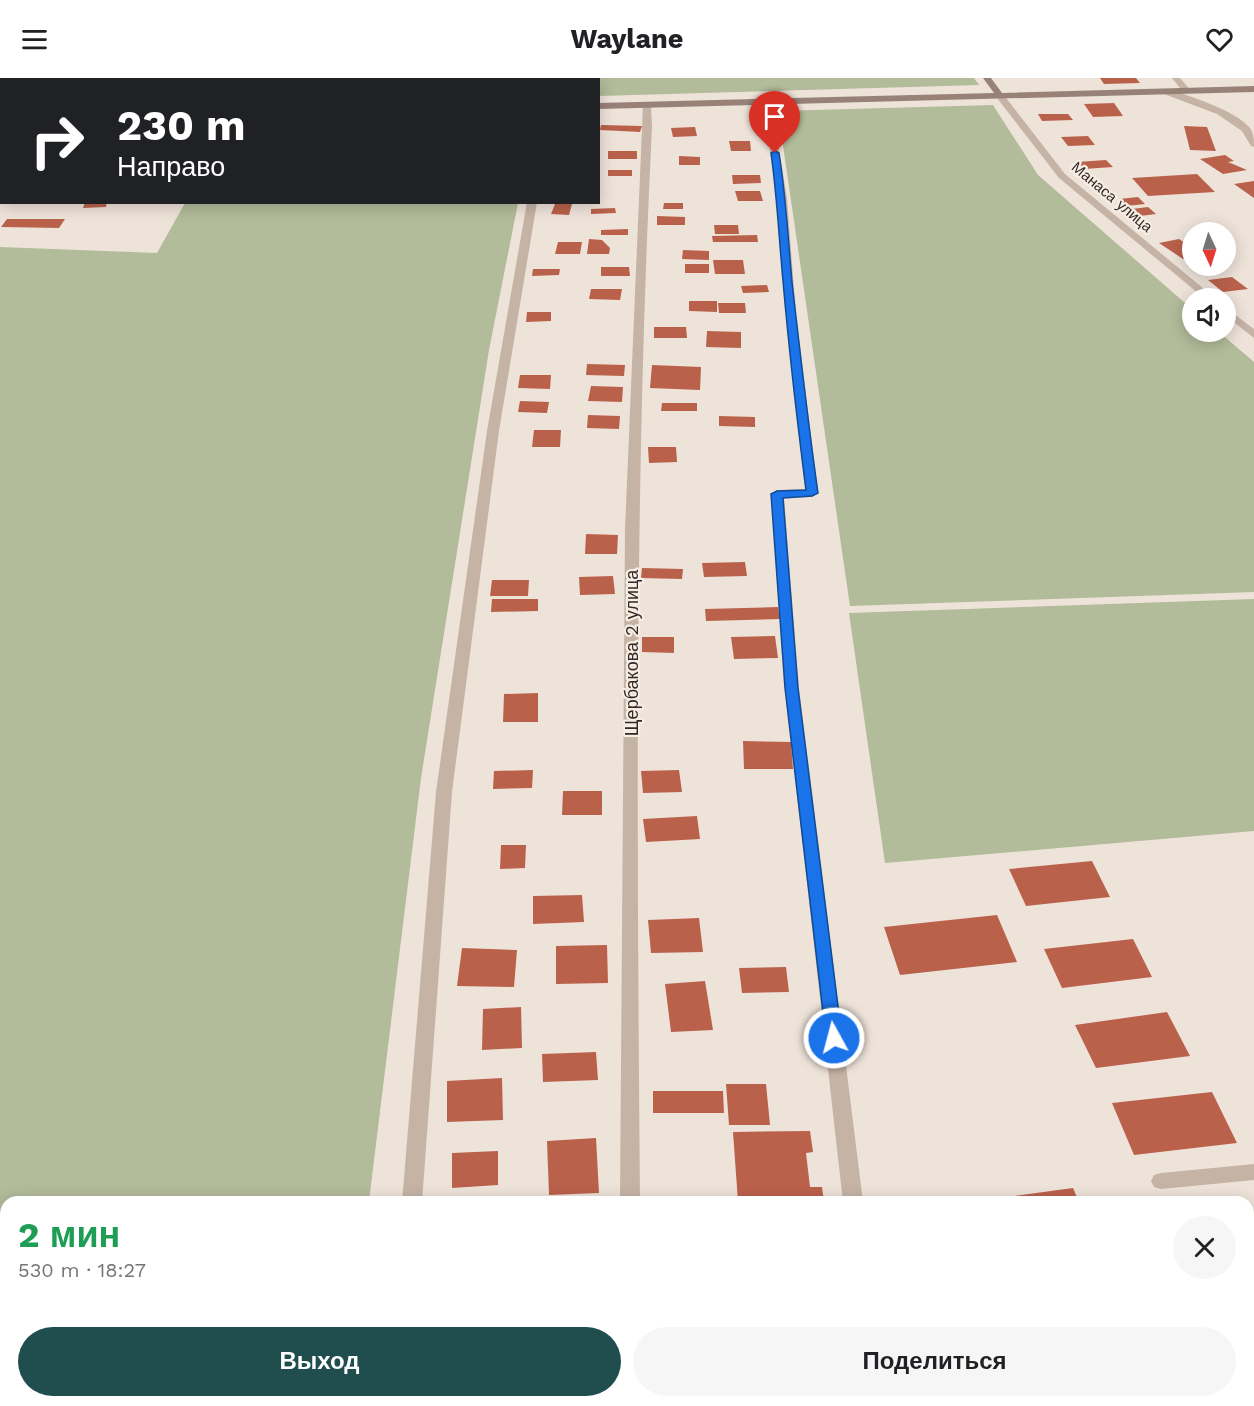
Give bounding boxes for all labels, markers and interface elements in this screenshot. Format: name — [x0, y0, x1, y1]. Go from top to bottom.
icon: menu — [18, 23, 51, 56]
text: Waylane — [571, 23, 683, 55]
icon: heart — [1203, 23, 1236, 56]
pin — [749, 91, 800, 153]
icon: arrive — [758, 100, 791, 133]
text: 230 m — [117, 101, 246, 150]
icon: right — [18, 102, 96, 180]
text: Направо — [117, 151, 225, 183]
street label: Манаса улица — [1068, 158, 1157, 236]
north arrow — [1182, 222, 1236, 276]
map controls — [1182, 222, 1236, 342]
button: sound — [1182, 288, 1236, 342]
street label: Щербакова 2 улица — [621, 569, 642, 736]
position arrow — [802, 1006, 866, 1070]
text: 2 мин — [18, 1214, 120, 1256]
button: close — [1173, 1216, 1236, 1279]
text: 530 m · 18:27 — [18, 1258, 146, 1282]
button: Выход — [18, 1327, 621, 1396]
button: Поделиться — [633, 1327, 1236, 1396]

